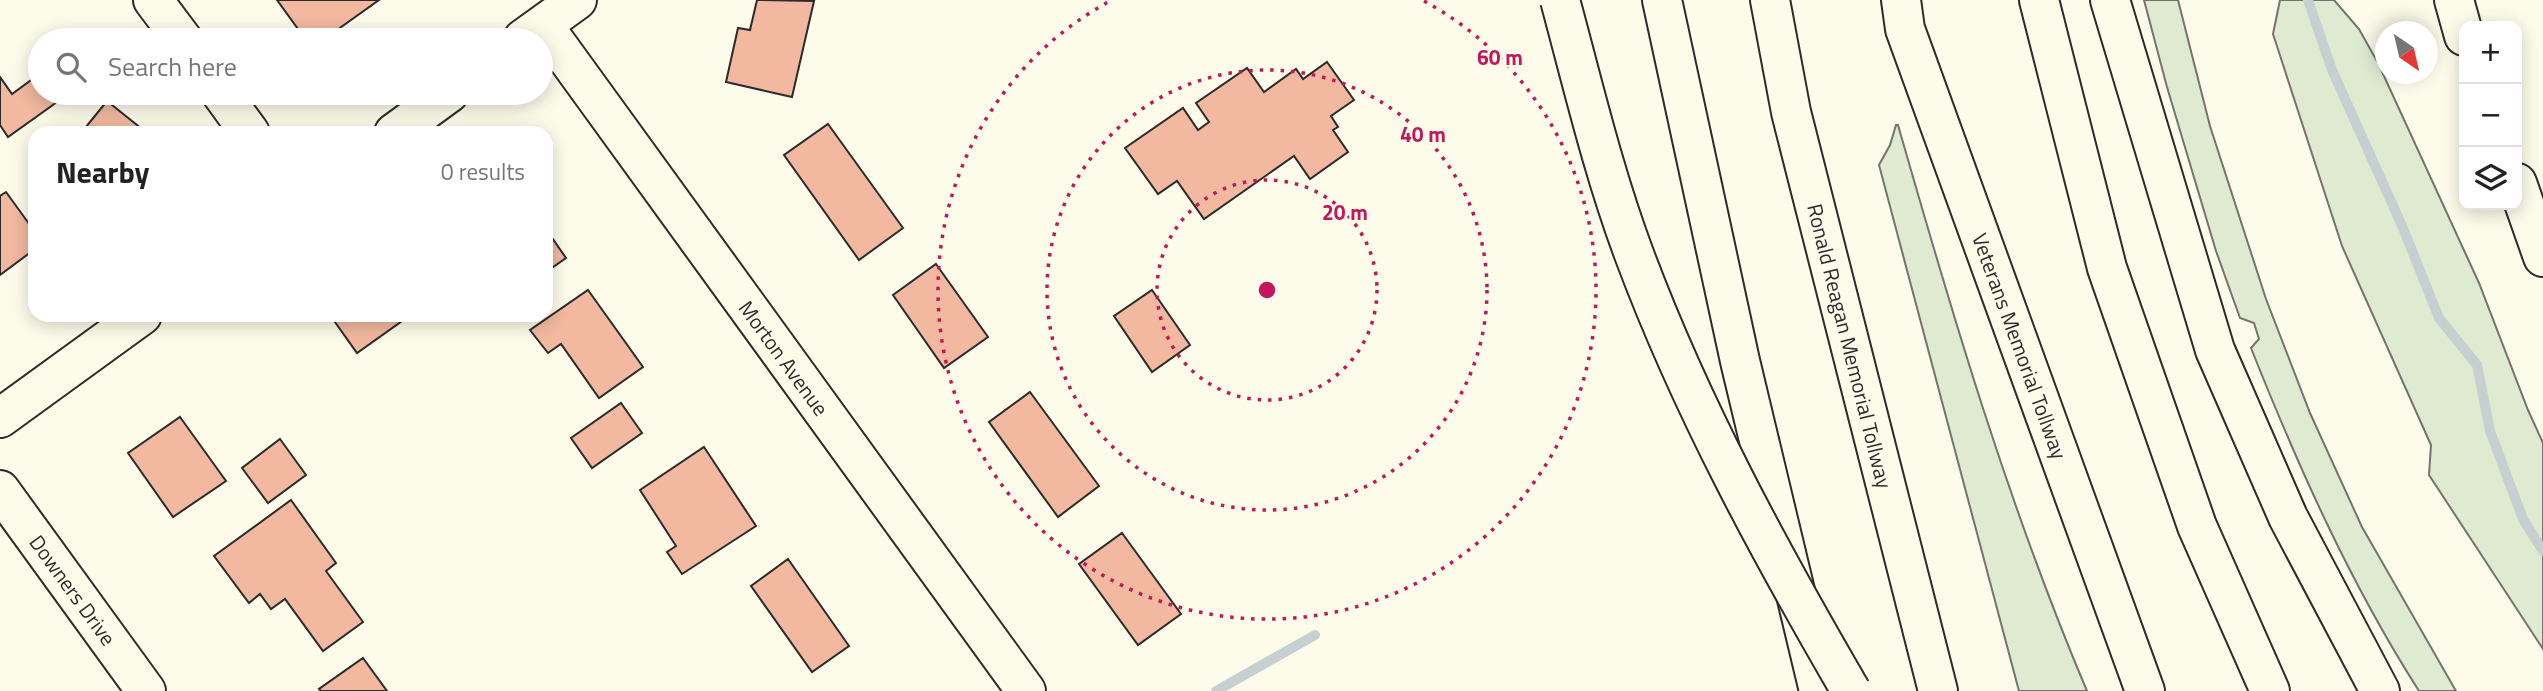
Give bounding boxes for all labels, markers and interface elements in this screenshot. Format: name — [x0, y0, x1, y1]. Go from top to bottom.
north arrow — [2375, 21, 2438, 84]
map controls — [2459, 21, 2522, 210]
button: + — [2459, 21, 2522, 84]
search box — [28, 28, 553, 105]
text: 60 m — [1477, 41, 1523, 73]
text: Search here — [108, 47, 237, 86]
icon: search — [52, 48, 90, 86]
button: − — [2459, 84, 2522, 147]
text: 40 m — [1400, 118, 1446, 150]
button: layers — [2459, 147, 2522, 210]
text: Nearby — [56, 149, 149, 195]
text: 0 results — [441, 154, 525, 189]
text: 20 m — [1322, 196, 1368, 228]
street label: Ronald Reagan Memorial Tollway — [1799, 200, 1901, 492]
street label: Veterans Memorial Tollway — [1964, 228, 2076, 464]
centre of rings — [1255, 278, 1279, 302]
street label: Morton Avenue — [731, 294, 837, 422]
street label: Downers Drive — [22, 528, 124, 652]

